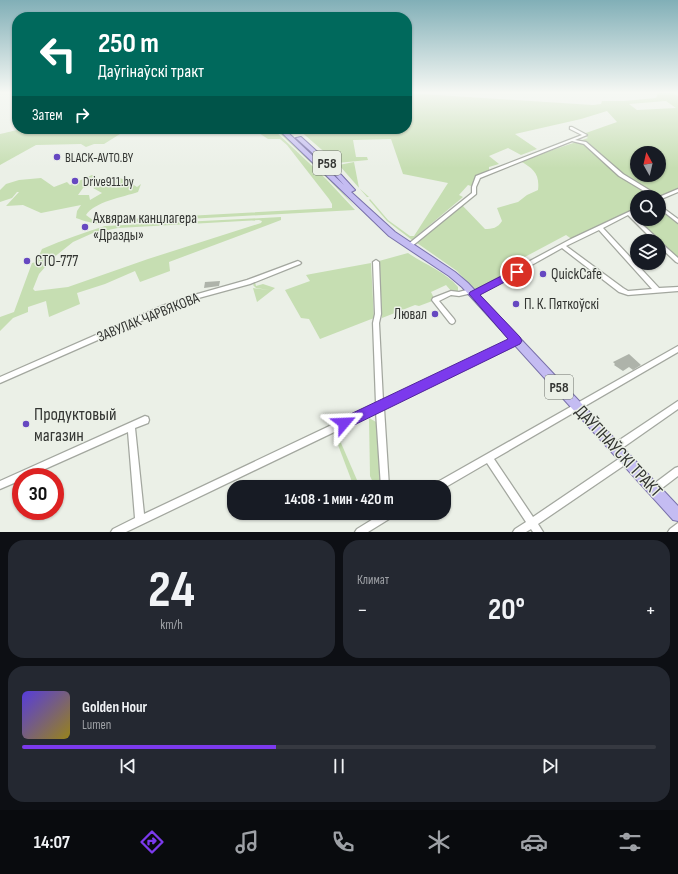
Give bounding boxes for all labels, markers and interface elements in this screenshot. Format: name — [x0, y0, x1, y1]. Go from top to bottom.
text: 250 m — [98, 27, 159, 60]
icon: left — [32, 28, 84, 80]
text: Даўгінаўскі тракт — [98, 61, 204, 82]
icon: right — [71, 104, 93, 126]
text: Затем — [32, 106, 63, 125]
north arrow — [630, 146, 666, 182]
map controls — [630, 146, 666, 270]
place label: BLACK-AVTO.BY — [65, 150, 134, 166]
road number: Р58 — [313, 151, 341, 175]
marker: BLACK-AVTO.BY — [52, 152, 62, 162]
place label: Drive911.by — [83, 174, 134, 190]
marker: Drive911.by — [70, 176, 80, 186]
button: search — [630, 190, 666, 226]
place label: Ахвярам канцлагера «Дразды» — [92, 209, 197, 245]
marker: Ахвярам канцлагера «Дразды» — [80, 222, 90, 232]
button: layers — [630, 234, 666, 270]
place label: СТО-777 — [35, 252, 78, 271]
pin — [500, 255, 534, 289]
marker: СТО-777 — [22, 256, 32, 266]
icon: arrive — [506, 261, 528, 283]
place label: QuickCafe — [551, 265, 602, 284]
marker: QuickCafe — [538, 269, 548, 279]
street label: ЗАВУЛАК ЧАРВЯКОВА — [94, 288, 203, 347]
place label: П. К. Пяткоўскі — [524, 295, 599, 314]
marker: П. К. Пяткоўскі — [511, 299, 521, 309]
place label: Лювал — [394, 305, 427, 324]
marker: Лювал — [430, 309, 440, 319]
road number: Р58 — [545, 375, 573, 399]
street label: ДАЎГІНАЎСКІ ТРАКТ — [571, 401, 667, 502]
position arrow — [323, 402, 365, 444]
place label: Продуктовый магазин — [34, 404, 116, 446]
marker: Продуктовый магазин — [21, 419, 31, 429]
speed limit sign: 30 — [12, 468, 64, 520]
text: 14:08 · 1 мин · 420 m — [284, 490, 394, 509]
text: 24 — [148, 559, 195, 622]
text: Климат — [357, 572, 389, 588]
text: 20° — [488, 592, 525, 628]
text: − — [357, 597, 368, 624]
text: + — [645, 597, 656, 624]
text: km/h — [160, 617, 183, 633]
text: Golden Hour — [82, 698, 147, 717]
text: Lumen — [82, 717, 111, 733]
icon: previous — [117, 755, 139, 777]
icon: pause — [328, 755, 350, 777]
icon: next — [539, 755, 561, 777]
icon: directions — [138, 828, 166, 856]
icon: music — [233, 828, 261, 856]
icon: phone — [329, 828, 357, 856]
icon: climate — [425, 828, 453, 856]
icon: car — [520, 828, 548, 856]
icon: filters — [616, 828, 644, 856]
text: 14:07 — [34, 832, 70, 853]

